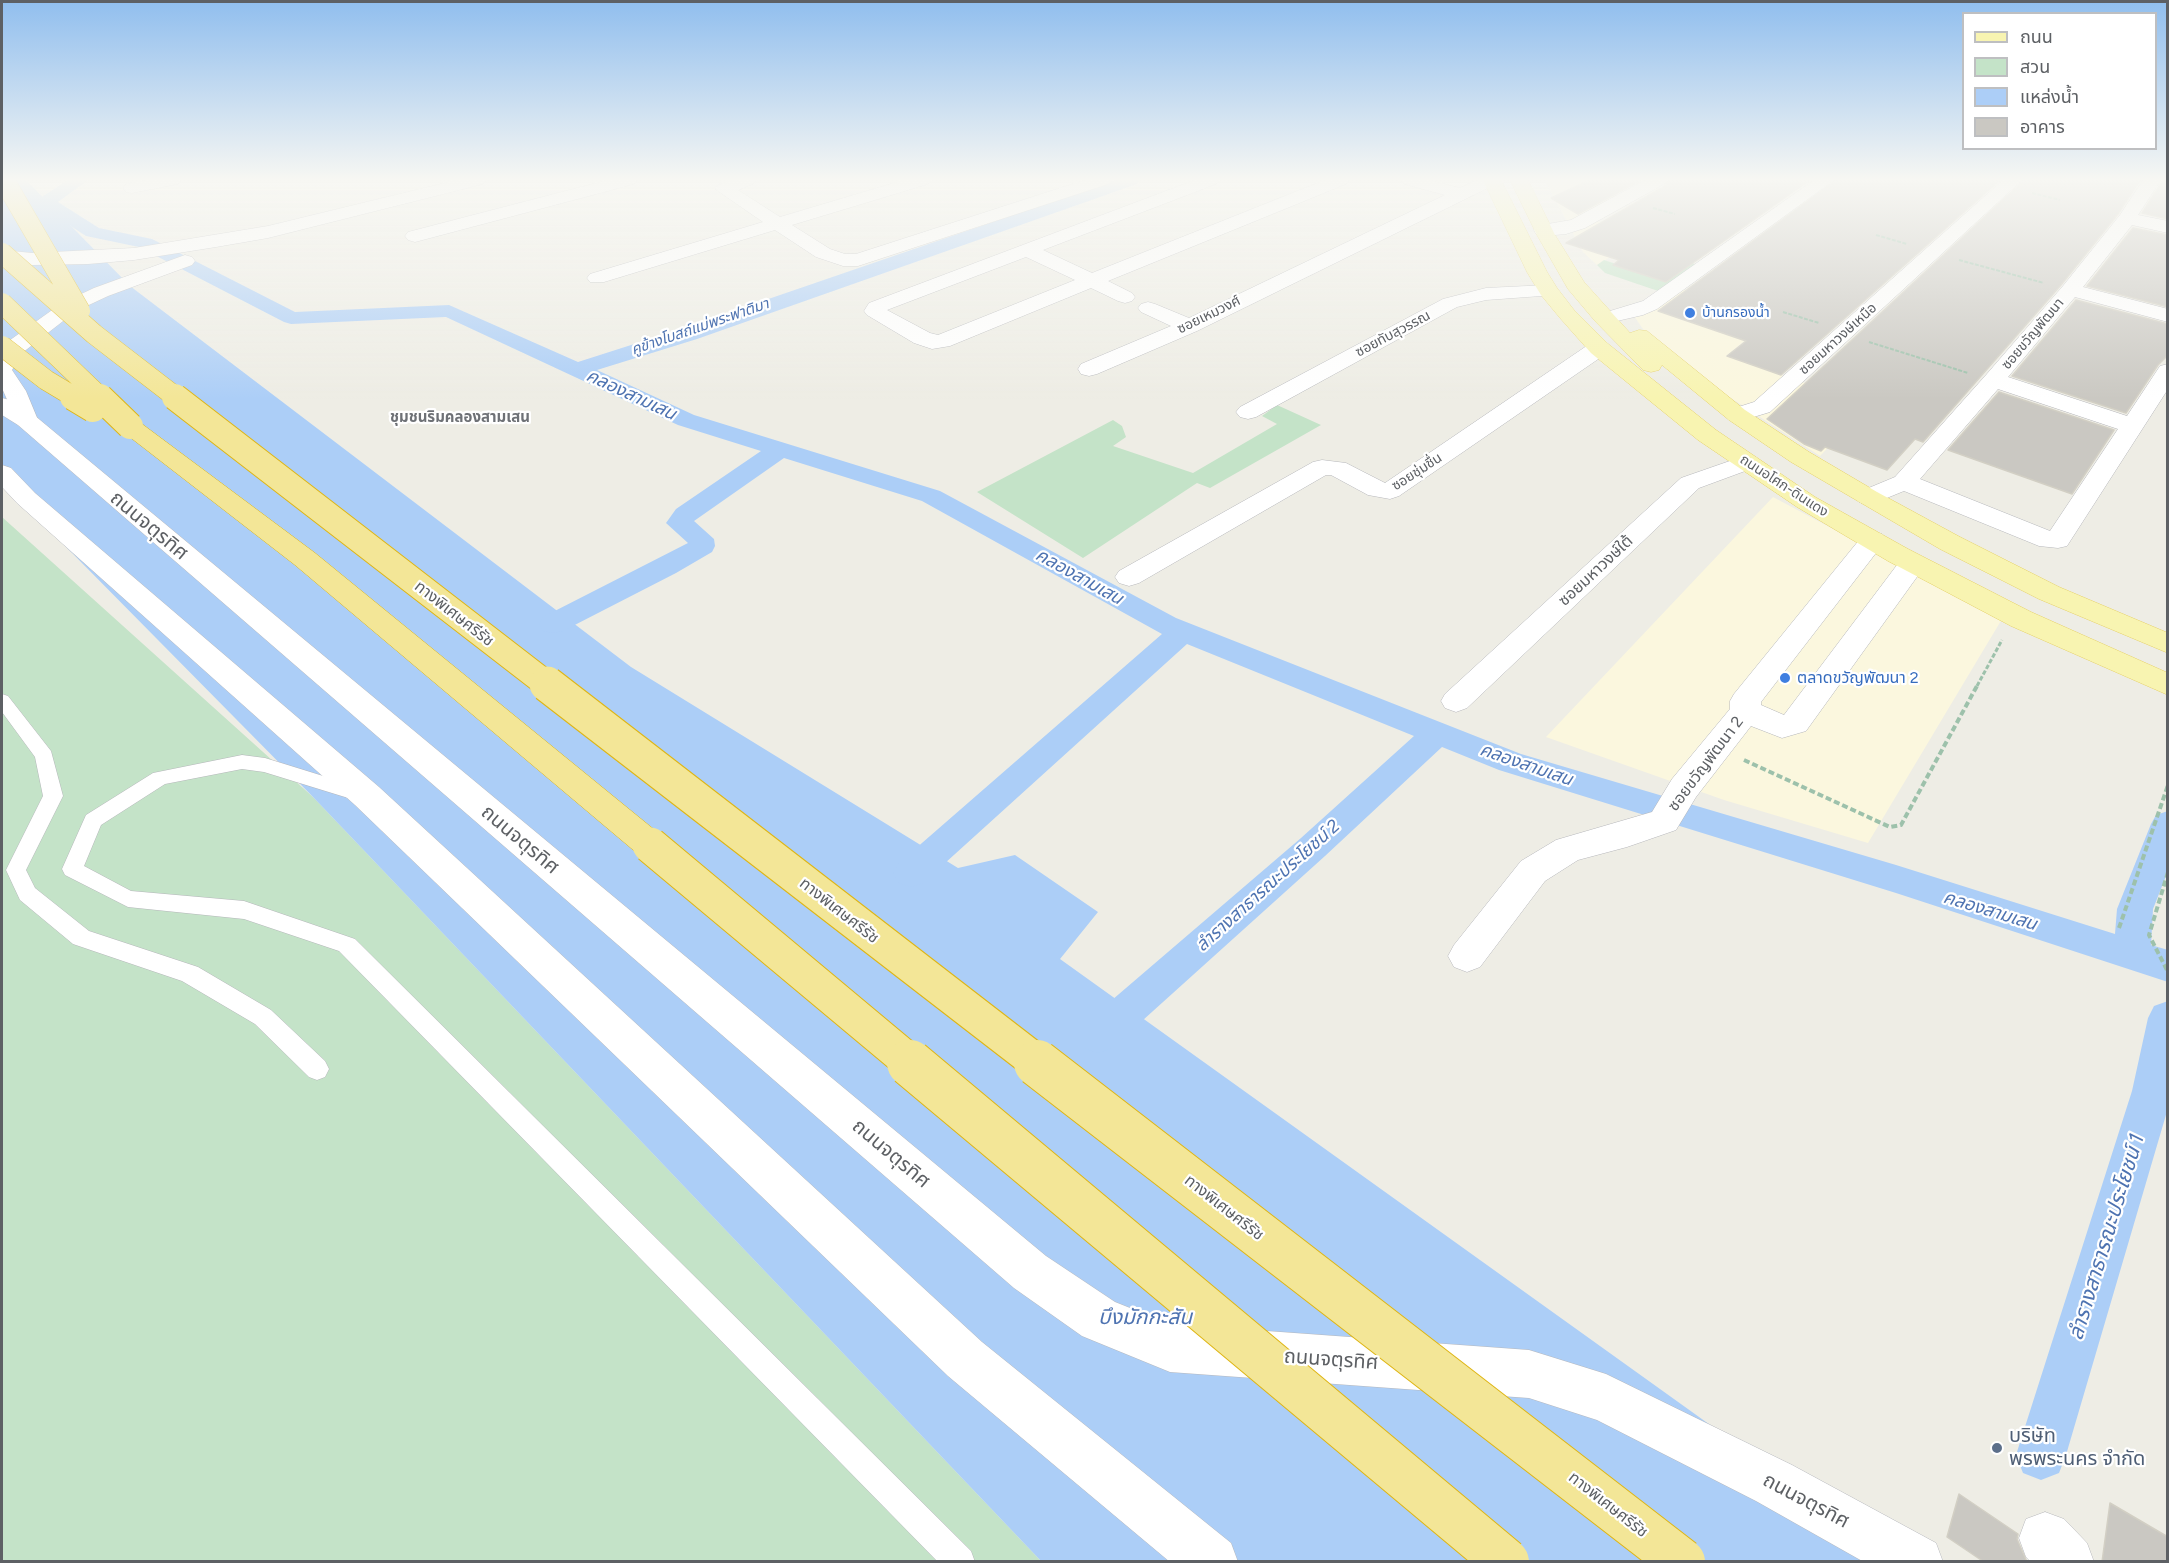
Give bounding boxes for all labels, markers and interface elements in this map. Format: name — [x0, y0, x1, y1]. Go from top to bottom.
legend — [1962, 12, 2157, 150]
text: ถนน — [2020, 26, 2053, 48]
text: สวน — [2020, 56, 2050, 78]
text: แหล่งน้ำ — [2020, 86, 2079, 108]
text: อาคาร — [2020, 116, 2065, 138]
street label: ซอยเหมวงศ์ — [1175, 292, 1243, 338]
water label: คูข้างโบสถ์แม่พระฟาติมา — [629, 295, 771, 359]
street label: ซอยขวัญพัฒนา — [1998, 295, 2068, 373]
street label: ซอยมหาวงษ์เหนือ — [1796, 300, 1880, 378]
place label: บ้านกรองน้ำ — [1702, 305, 1770, 321]
marker: บ้านกรองน้ำ — [1683, 306, 1697, 320]
street label: ซอยทับสุวรรณ — [1353, 307, 1433, 361]
water label: คลองสามเสน — [583, 365, 679, 425]
district label: ชุมชนริมคลองสามเสน — [390, 409, 530, 427]
street label: ซอยชุ่มชื่น — [1389, 450, 1445, 494]
street label: ถนนอโศก-ดินแดง — [1737, 451, 1831, 521]
street label: ถนนจตุรทิศ — [105, 486, 193, 566]
street label: ซอยมหาวงษ์ใต้ — [1555, 532, 1637, 610]
water label: คลองสามเสน — [1032, 544, 1126, 610]
street label: ทางพิเศษศรีรัช — [411, 577, 497, 651]
place label: ตลาดขวัญพัฒนา 2 — [1797, 668, 1919, 688]
marker: ตลาดขวัญพัฒนา 2 — [1778, 671, 1792, 685]
street label: ซอยขวัญพัฒนา 2 — [1664, 713, 1748, 815]
water label: คลองสามเสน — [1477, 739, 1575, 791]
street label: ถนนจตุรทิศ — [476, 800, 564, 880]
water label: ลํารางสาธารณะประโยชน์ 2 — [1192, 816, 1344, 956]
street label: ทางพิเศษศรีรัช — [796, 874, 882, 948]
water label: คลองสามเสน — [1941, 887, 2039, 935]
street label: ถนนจตุรทิศ — [847, 1114, 935, 1194]
water label: ลํารางสาธารณะประโยชน์ 1 — [2064, 1131, 2150, 1343]
street label: ทางพิเศษศรีรัช — [1181, 1171, 1267, 1245]
water label: บึงมักกะสัน — [1098, 1305, 1192, 1331]
street label: ถนนจตุรทิศ — [1283, 1345, 1379, 1375]
place label: บริษัท พรพระนคร จำกัด — [2009, 1424, 2145, 1471]
marker: บริษัท พรพระนคร จำกัด — [1990, 1441, 2004, 1455]
street label: ทางพิเศษศรีรัช — [1565, 1468, 1651, 1542]
street label: ถนนจตุรทิศ — [1759, 1468, 1853, 1534]

